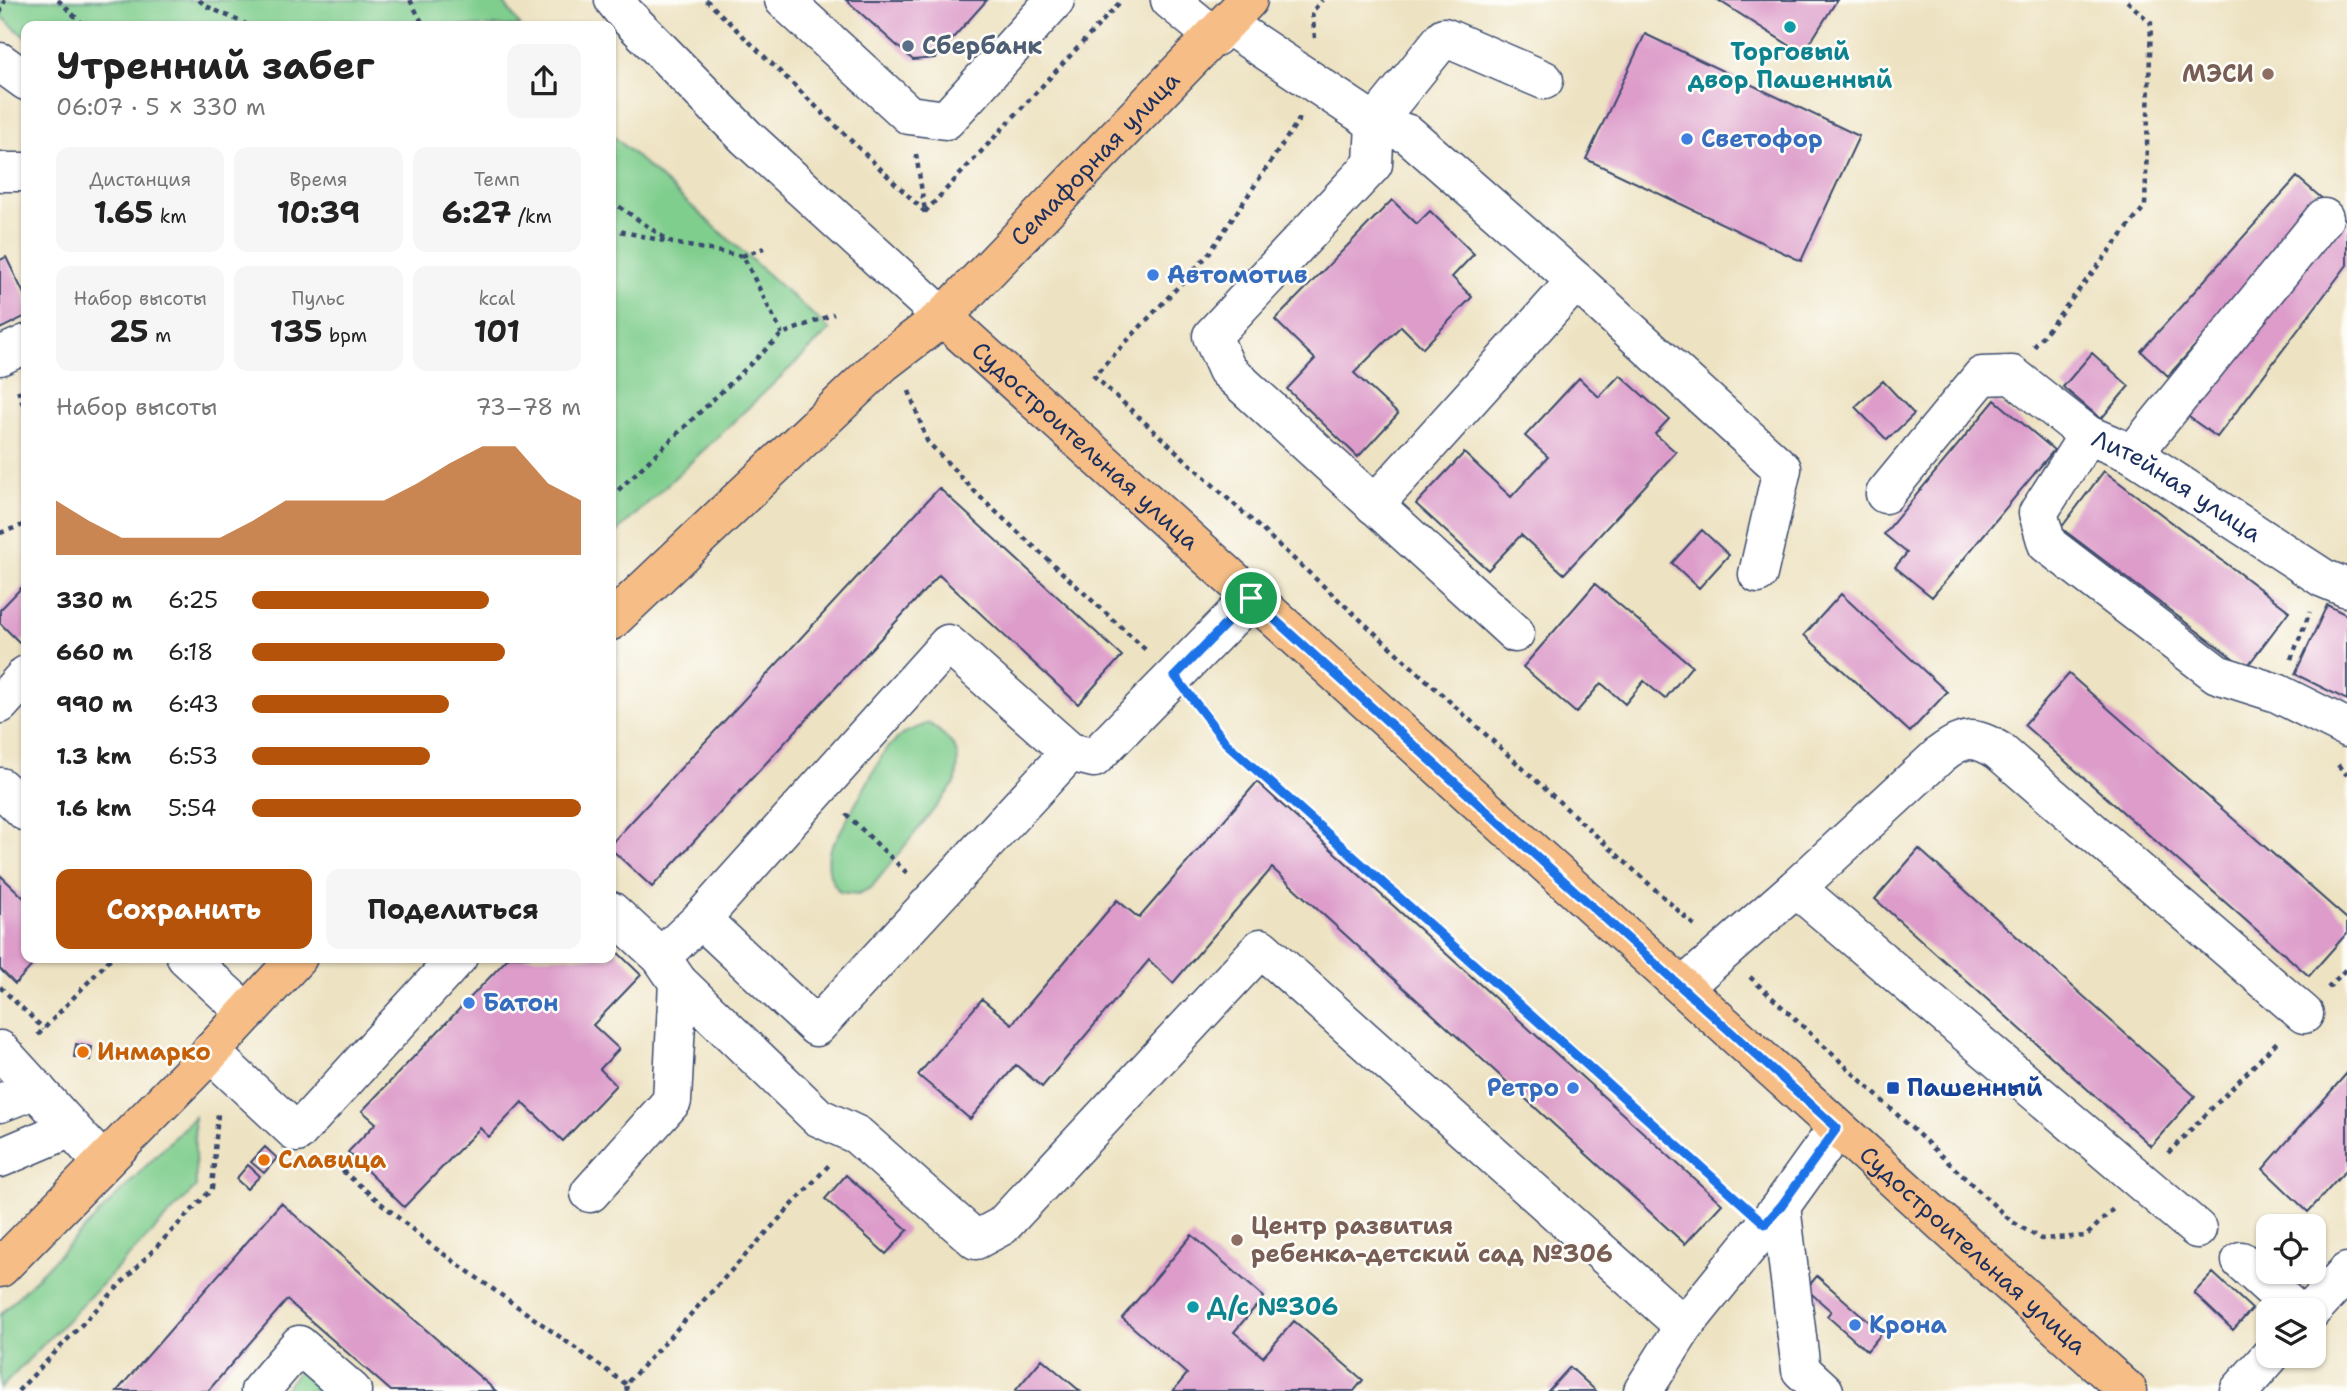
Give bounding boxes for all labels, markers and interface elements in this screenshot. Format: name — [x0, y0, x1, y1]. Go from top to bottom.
marker: Торговый двор Пашенный — [1782, 19, 1798, 35]
place label: Сбербанк — [922, 30, 1042, 62]
place label: Торговый двор Пашенный — [1688, 36, 1893, 96]
marker: Сбербанк — [900, 38, 916, 54]
text: Утренний забег — [56, 40, 374, 91]
button: share — [507, 44, 581, 118]
place label: МЭСИ — [2182, 58, 2254, 90]
street label: Семафорная улица — [1004, 64, 1187, 253]
marker: МЭСИ — [2260, 66, 2276, 82]
text: 06:07 · 5 × 330 m — [56, 92, 266, 122]
place label: Светофор — [1701, 123, 1823, 155]
marker: Светофор — [1679, 131, 1695, 147]
text: Дистанция — [89, 167, 191, 192]
text: Время — [290, 167, 347, 192]
text: Темп — [474, 167, 520, 192]
text: 1.65 — [94, 192, 153, 233]
text: 10:39 — [277, 192, 360, 233]
text: 6:27 — [442, 192, 512, 233]
text: km — [153, 204, 187, 229]
text: /km — [512, 204, 552, 229]
place label: Автомотив — [1167, 259, 1307, 291]
marker: Автомотив — [1145, 267, 1161, 283]
text: Набор высоты — [74, 286, 207, 311]
text: Пульс — [292, 286, 345, 311]
text: kcal — [478, 286, 515, 311]
text: 25 — [109, 311, 149, 352]
text: 135 — [270, 311, 322, 352]
text: 101 — [473, 311, 520, 352]
text: m — [149, 323, 171, 348]
text: bpm — [322, 323, 367, 348]
street label: Судостроительная улица — [965, 335, 1206, 557]
text: Набор высоты — [56, 392, 217, 422]
text: 73–78 m — [475, 392, 581, 422]
street label: Литейная улица — [2087, 422, 2268, 550]
pin — [1221, 568, 1281, 628]
icon: arrive — [1232, 579, 1270, 617]
text: 330 m — [56, 585, 133, 615]
text: 6:25 — [168, 585, 218, 615]
text: 660 m — [56, 637, 133, 667]
text: 6:18 — [168, 637, 213, 667]
text: 990 m — [56, 689, 133, 719]
text: 6:43 — [168, 689, 219, 719]
text: 1.3 km — [56, 741, 131, 771]
text: 6:53 — [168, 741, 218, 771]
text: 1.6 km — [56, 793, 131, 823]
text: 5:54 — [168, 793, 217, 823]
button: Сохранить — [56, 869, 312, 949]
button: Поделиться — [326, 869, 581, 949]
place label: Батон — [483, 987, 559, 1019]
marker: Батон — [461, 995, 477, 1011]
place label: Инмарко — [97, 1036, 211, 1068]
marker: Инмарко — [75, 1044, 91, 1060]
place label: Ретро — [1487, 1072, 1559, 1104]
place label: Пашенный — [1907, 1072, 2043, 1104]
marker: Ретро — [1565, 1080, 1581, 1096]
marker: Пашенный — [1885, 1080, 1901, 1096]
street label: Судостроительная улица — [1852, 1139, 2094, 1362]
place label: Славица — [278, 1144, 387, 1176]
marker: Славица — [256, 1152, 272, 1168]
place label: Центр развития ребенка-детский сад №306 — [1251, 1210, 1613, 1270]
map controls — [2256, 1214, 2326, 1368]
button: locate — [2256, 1214, 2326, 1284]
marker: Центр развития ребенка-детский сад №306 — [1229, 1232, 1245, 1248]
place label: Д/с №306 — [1207, 1291, 1338, 1323]
button: layers — [2256, 1298, 2326, 1368]
marker: Д/с №306 — [1185, 1299, 1201, 1315]
place label: Крона — [1869, 1309, 1948, 1341]
marker: Крона — [1847, 1317, 1863, 1333]

